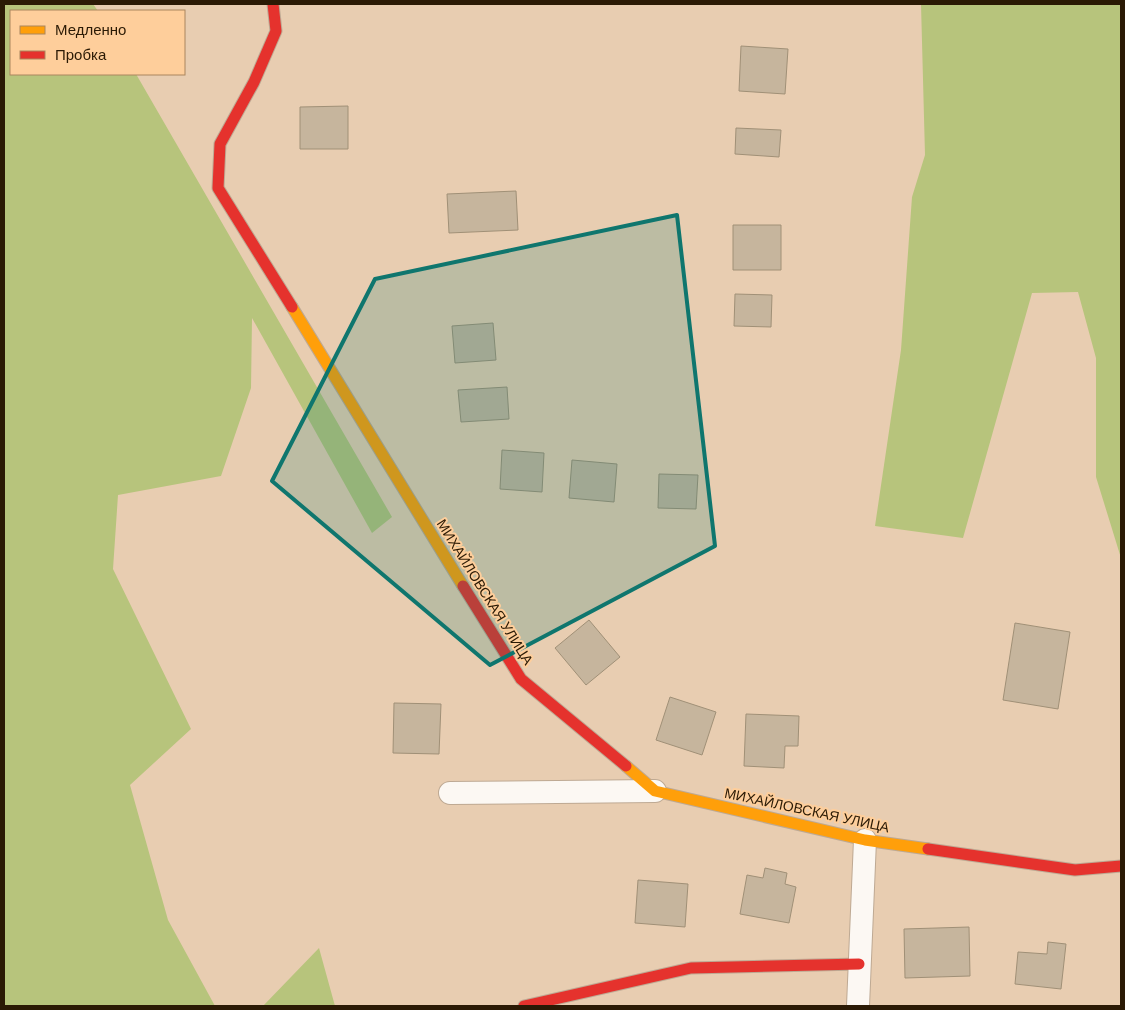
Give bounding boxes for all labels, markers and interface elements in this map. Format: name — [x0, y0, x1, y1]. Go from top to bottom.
legend — [10, 10, 185, 75]
text: Медленно — [55, 20, 126, 40]
text: Пробка — [55, 45, 107, 65]
street label: МИХАЙЛОВСКАЯ УЛИЦА — [433, 516, 538, 669]
street label: МИХАЙЛОВСКАЯ УЛИЦА — [723, 784, 892, 836]

